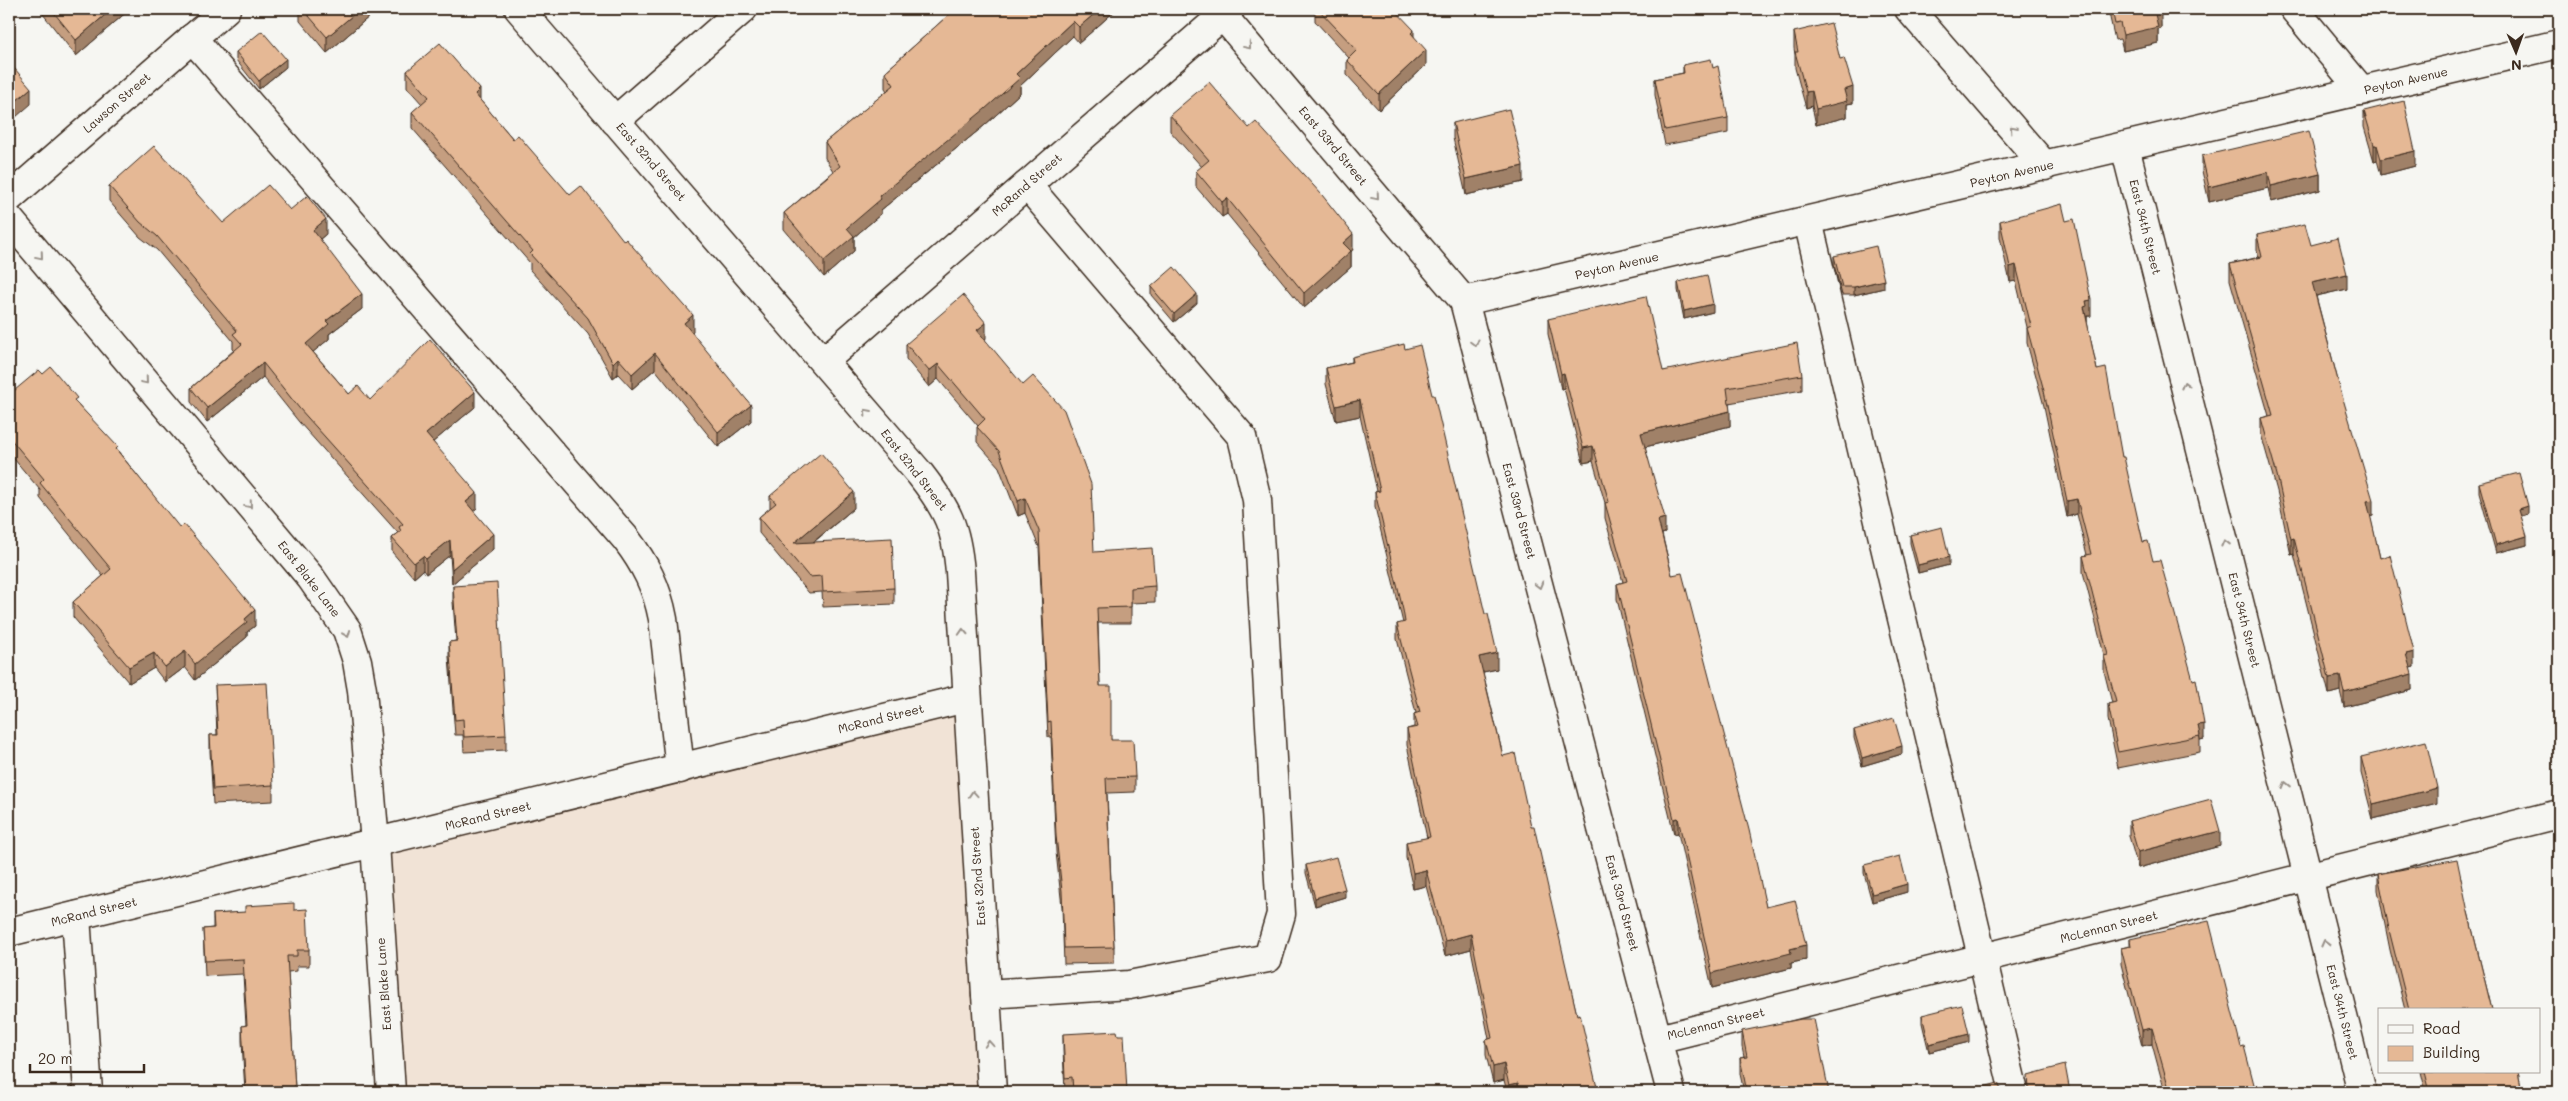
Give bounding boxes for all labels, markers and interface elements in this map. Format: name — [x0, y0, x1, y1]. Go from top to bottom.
north arrow — [2490, 28, 2540, 78]
one-way arrow — [1243, 40, 1251, 49]
text: N — [2511, 56, 2522, 75]
street label: Peyton Avenue — [2362, 63, 2449, 97]
street label: Lawson Street — [79, 68, 154, 136]
street label: East 33rd Street — [1296, 102, 1372, 188]
street label: East 32nd Street — [613, 119, 690, 204]
one-way arrow — [2010, 126, 2019, 135]
street label: McRand Street — [988, 149, 1065, 219]
street label: Peyton Avenue — [1968, 156, 2055, 190]
street label: East 34th Street — [2126, 178, 2166, 276]
one-way arrow — [1370, 191, 1378, 200]
street label: Peyton Avenue — [1573, 248, 1660, 282]
one-way arrow — [35, 251, 44, 260]
one-way arrow — [1469, 339, 1480, 348]
one-way arrow — [139, 375, 148, 384]
one-way arrow — [2180, 381, 2191, 390]
one-way arrow — [864, 409, 873, 418]
street label: East 32nd Street — [878, 425, 952, 513]
street label: East 33rd Street — [1499, 461, 1541, 561]
one-way arrow — [244, 499, 252, 508]
street label: East Blake Lane — [275, 537, 345, 620]
one-way arrow — [2220, 538, 2231, 547]
street label: East 34th Street — [2225, 571, 2265, 669]
one-way arrow — [1533, 580, 1543, 588]
one-way arrow — [958, 628, 969, 636]
one-way arrow — [341, 629, 352, 638]
street label: McRand Street — [836, 700, 925, 736]
one-way arrow — [2281, 782, 2291, 790]
one-way arrow — [967, 790, 978, 798]
street label: McRand Street — [443, 797, 532, 833]
street label: East 32nd Street — [966, 826, 988, 926]
street label: East 33rd Street — [1602, 853, 1644, 953]
street label: McRand Street — [49, 893, 138, 929]
street label: McLennan Street — [2058, 906, 2159, 946]
street label: East Blake Lane — [372, 937, 394, 1031]
one-way arrow — [2320, 939, 2331, 948]
street label: East 34th Street — [2323, 963, 2363, 1061]
street label: McLennan Street — [1665, 1003, 1766, 1043]
legend — [2378, 1008, 2540, 1074]
text: Road — [2423, 1018, 2460, 1038]
one-way arrow — [983, 1039, 994, 1047]
scale bar — [30, 1041, 144, 1073]
text: Building — [2423, 1042, 2480, 1062]
text: 20 m — [38, 1048, 72, 1068]

